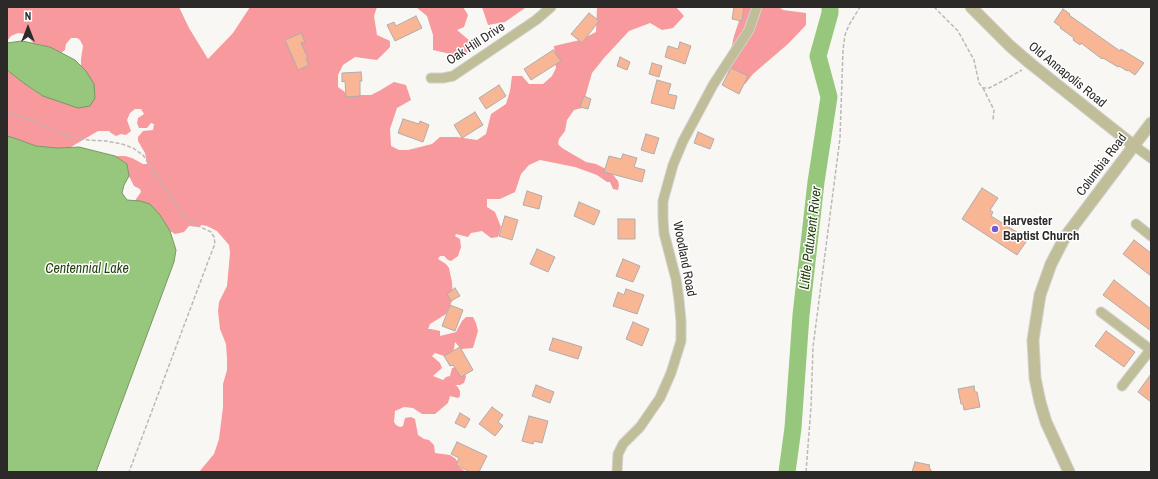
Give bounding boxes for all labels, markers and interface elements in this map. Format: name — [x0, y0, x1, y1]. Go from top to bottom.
north arrow — [8, 8, 48, 48]
text: N — [25, 9, 31, 23]
street label: Oak Hill Drive — [444, 19, 508, 69]
street label: Old Annapolis Road — [1025, 39, 1109, 111]
street label: Columbia Road — [1073, 131, 1131, 199]
water label: Little Patuxent River — [796, 185, 826, 291]
place label: Harvester Baptist Church — [1003, 214, 1079, 245]
street label: Woodland Road — [669, 220, 699, 298]
marker: Harvester Baptist Church — [990, 224, 1000, 234]
water label: Centennial Lake — [45, 261, 129, 277]

